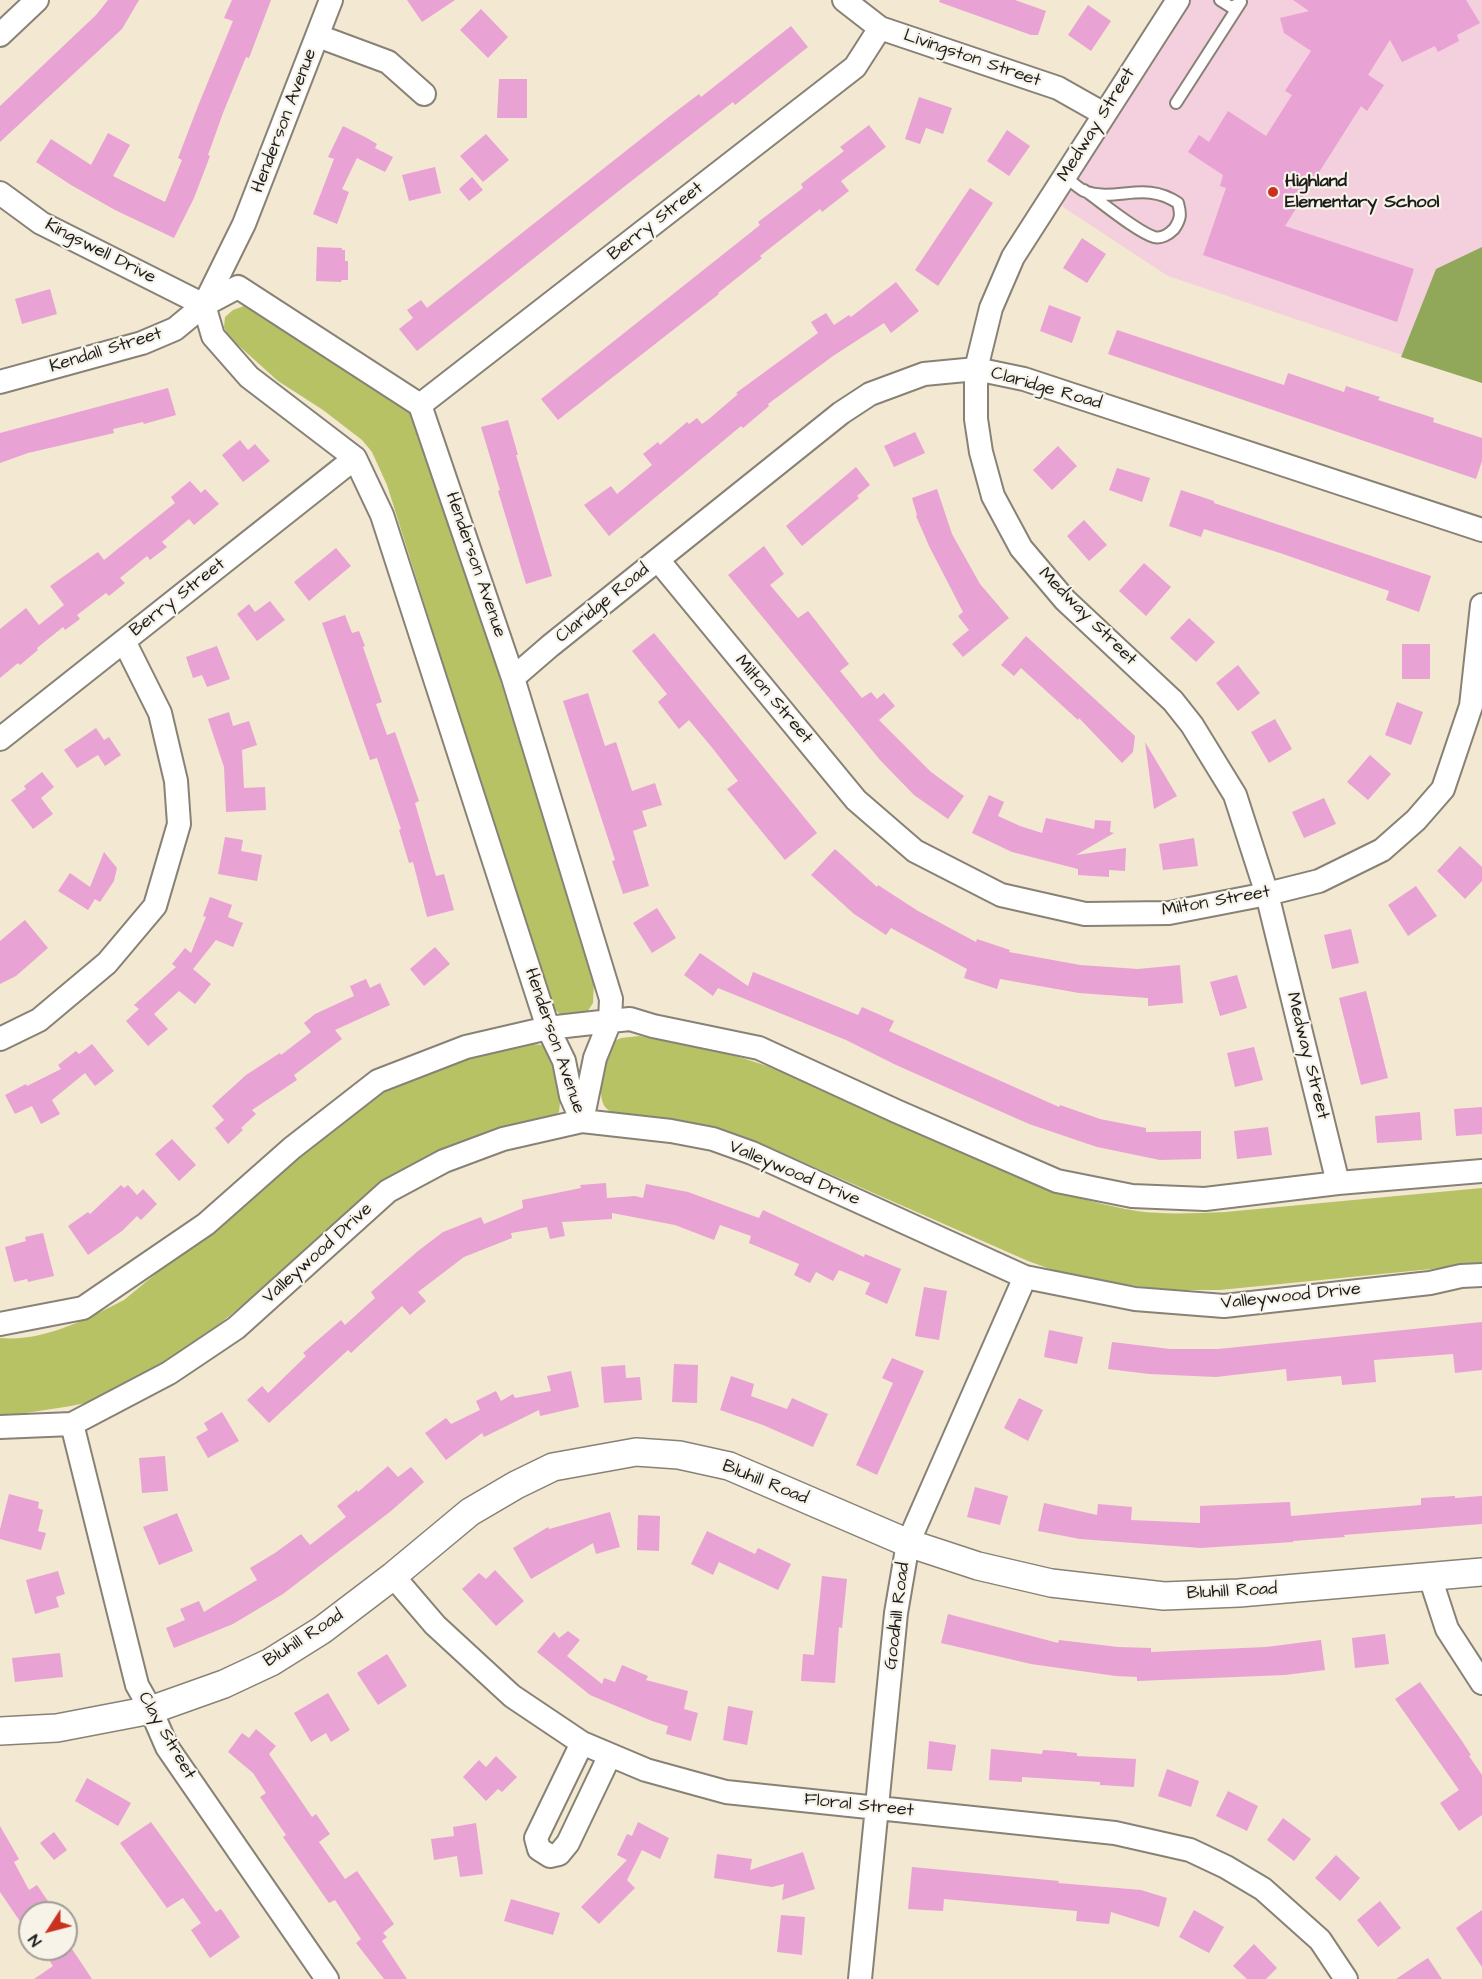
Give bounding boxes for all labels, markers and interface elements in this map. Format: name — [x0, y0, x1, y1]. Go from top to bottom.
street label: Livingston Street — [901, 25, 1043, 93]
street label: Henderson Avenue — [248, 46, 322, 196]
street label: Medway Street — [1053, 64, 1141, 186]
place label: Highland Elementary School — [1285, 171, 1439, 213]
street label: Berry Street — [604, 178, 708, 266]
marker: Highland Elementary School — [1266, 185, 1280, 199]
street label: Kingswell Drive — [41, 215, 159, 289]
street label: Kendall Street — [47, 324, 165, 378]
street label: Claridge Road — [988, 363, 1104, 415]
street label: Henderson Avenue — [440, 489, 510, 641]
street label: Berry Street — [126, 554, 230, 642]
street label: Claridge Road — [552, 560, 654, 648]
street label: Medway Street — [1033, 563, 1141, 671]
street label: Milton Street — [730, 651, 816, 749]
street label: Milton Street — [1160, 882, 1272, 922]
street label: Henderson Avenue — [519, 965, 589, 1117]
street label: Medway Street — [1281, 990, 1333, 1122]
street label: Valleywood Drive — [725, 1137, 863, 1211]
street label: Valleywood Drive — [259, 1199, 377, 1309]
street label: Valleywood Drive — [1220, 1279, 1362, 1315]
street label: Bluhill Road — [719, 1456, 811, 1510]
street label: Goodhill Road — [881, 1561, 915, 1671]
street label: Bluhill Road — [1186, 1579, 1278, 1605]
street label: Bluhill Road — [260, 1605, 348, 1673]
street label: Clay Street — [132, 1688, 200, 1784]
street label: Floral Street — [803, 1790, 915, 1822]
north arrow — [18, 1901, 78, 1961]
text: N — [23, 1930, 47, 1951]

